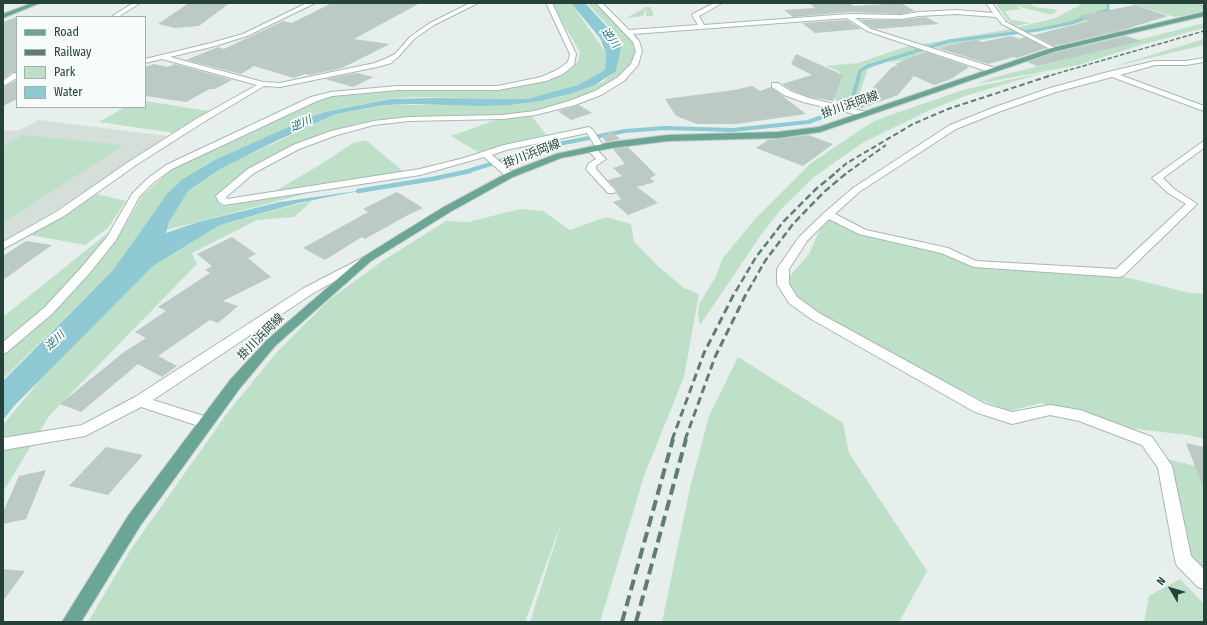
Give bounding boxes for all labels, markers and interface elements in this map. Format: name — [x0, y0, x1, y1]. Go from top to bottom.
legend — [16, 16, 146, 108]
text: Road — [54, 25, 79, 39]
water label: 逆川 — [598, 25, 622, 51]
text: Railway — [54, 45, 91, 59]
text: Park — [54, 65, 75, 79]
text: Water — [54, 85, 82, 99]
street label: 掛川浜岡線 — [819, 88, 881, 122]
water label: 逆川 — [288, 113, 314, 135]
street label: 掛川浜岡線 — [501, 137, 563, 171]
street label: 掛川浜岡線 — [235, 311, 287, 363]
water label: 逆川 — [43, 329, 67, 353]
north arrow — [1151, 569, 1191, 609]
text: N — [1154, 575, 1168, 588]

